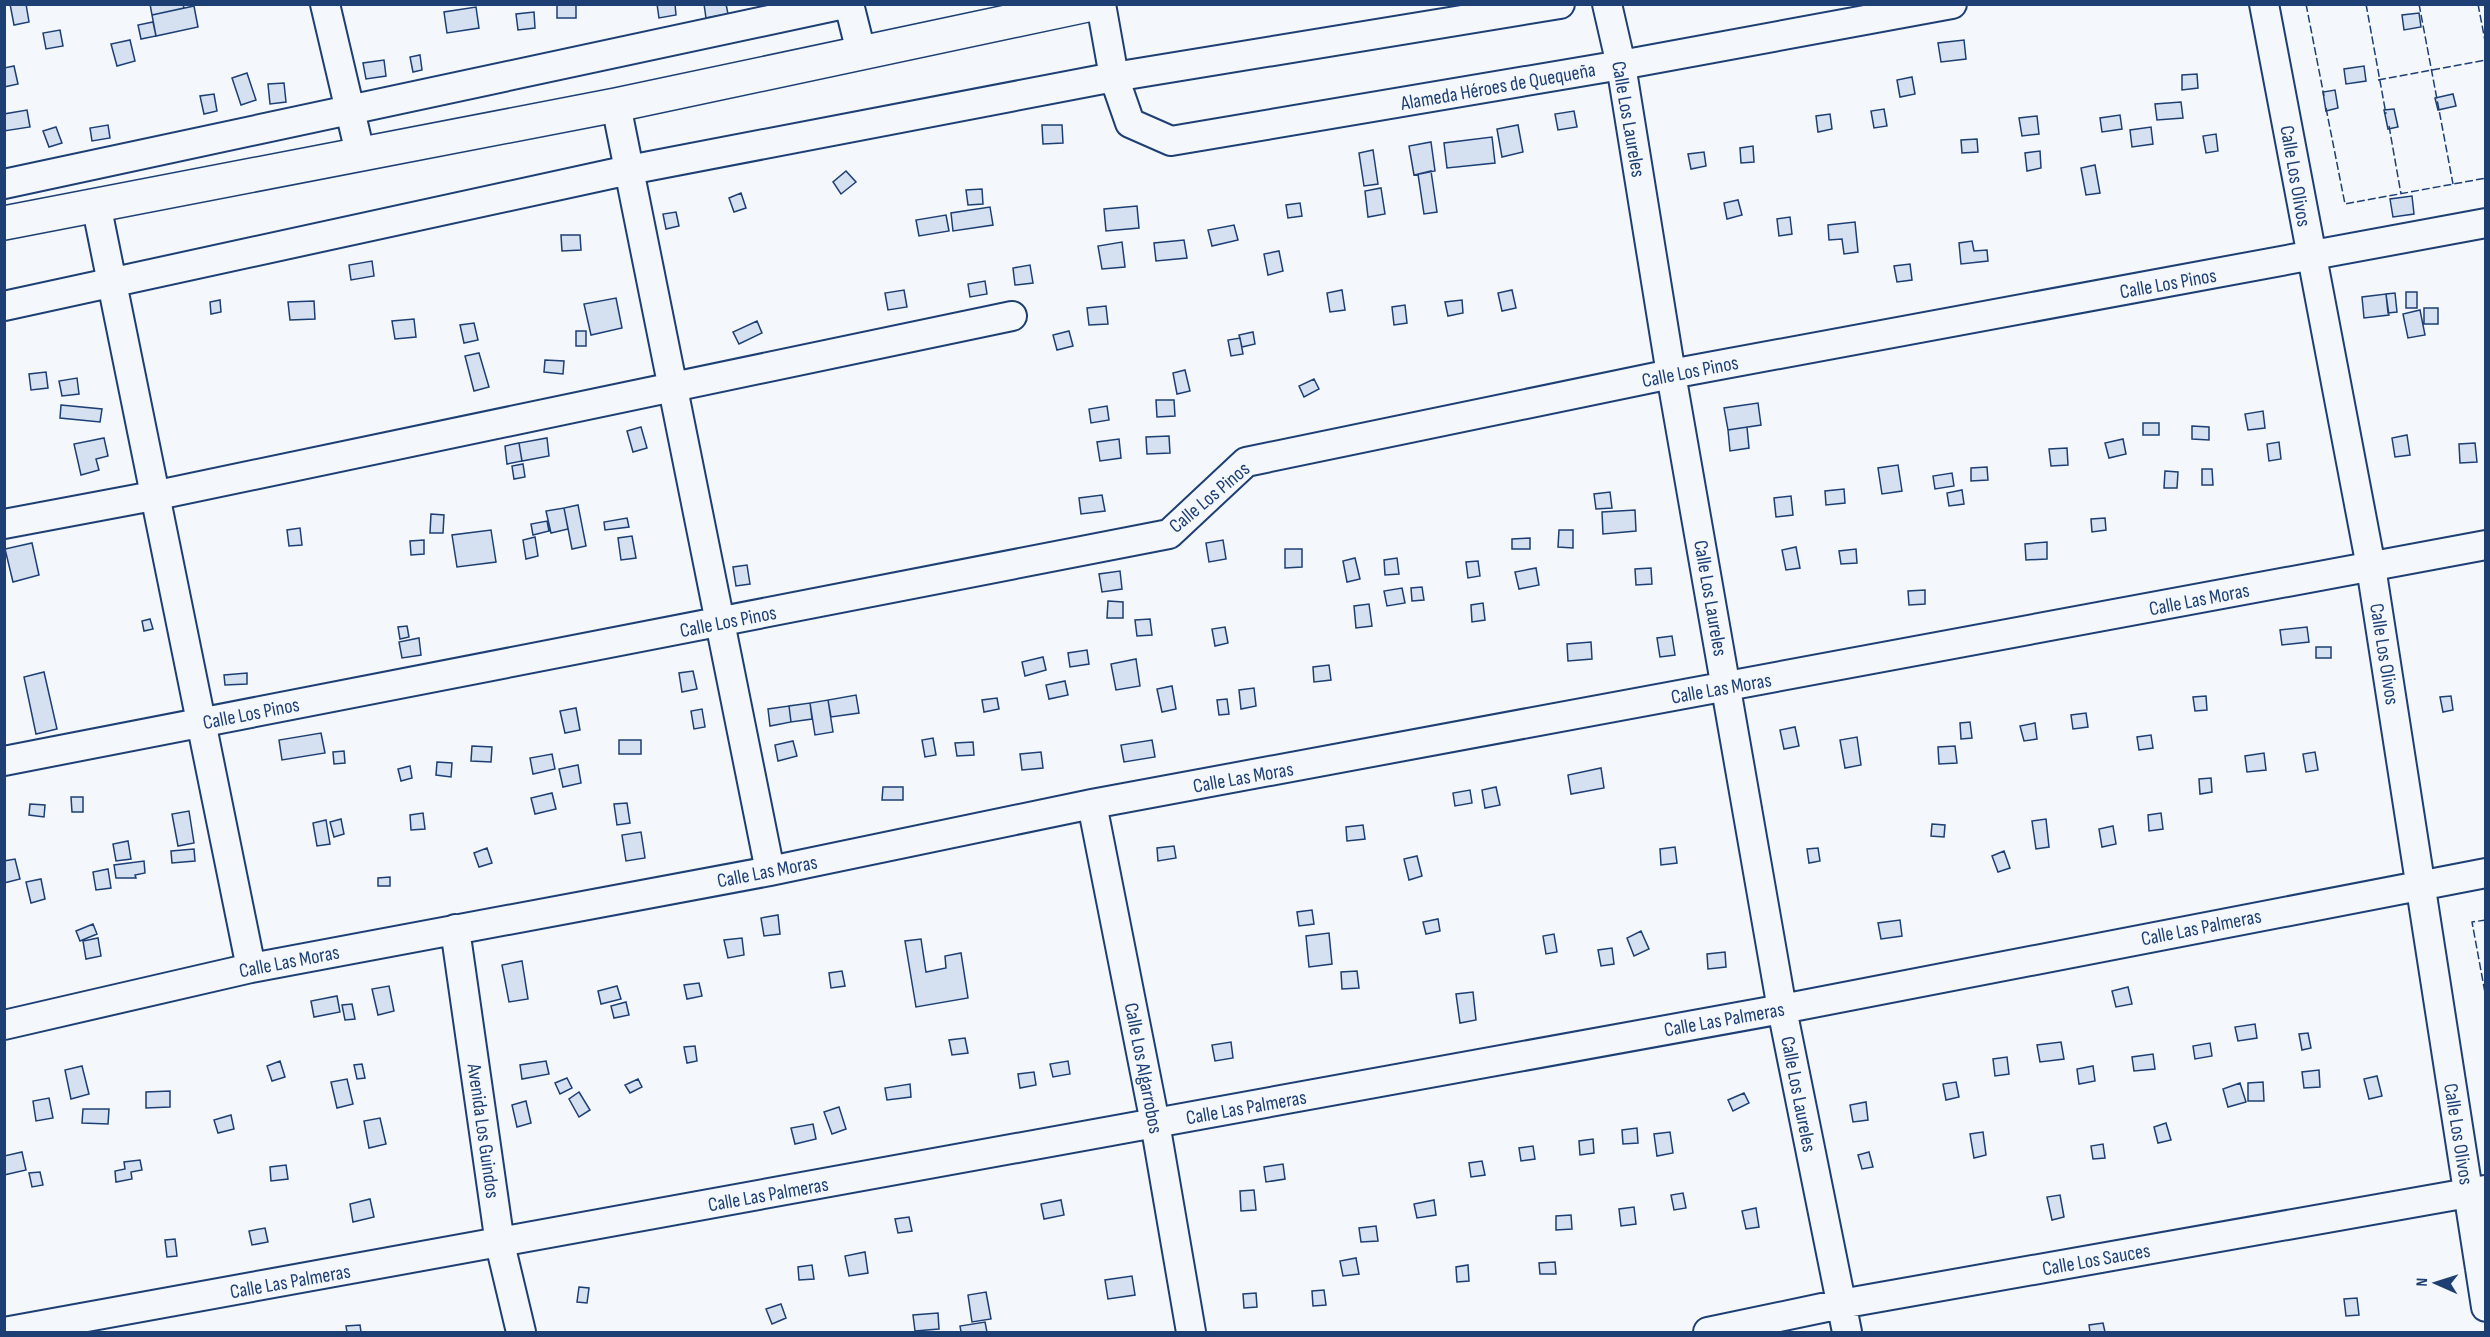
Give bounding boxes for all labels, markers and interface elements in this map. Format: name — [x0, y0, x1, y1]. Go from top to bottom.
street label: Alameda Héroes de Quequeña — [1398, 58, 1597, 116]
street label: Calle Los Laureles — [1606, 59, 1650, 179]
street label: Calle Los Olivos — [2274, 124, 2316, 229]
street label: Calle Los Pinos — [2118, 264, 2218, 304]
street label: Calle Los Pinos — [1640, 351, 1740, 393]
street label: Calle Los Pinos — [1164, 457, 1255, 538]
street label: Calle Los Laureles — [1688, 538, 1732, 658]
street label: Calle Las Moras — [2147, 579, 2251, 621]
street label: Calle Los Pinos — [678, 601, 778, 643]
street label: Calle Los Olivos — [2364, 602, 2404, 707]
street label: Calle Las Moras — [1669, 668, 1773, 710]
street label: Calle Los Pinos — [201, 693, 301, 735]
street label: Calle Las Moras — [1191, 757, 1295, 799]
street label: Calle Las Moras — [715, 851, 819, 893]
street label: Calle Las Palmeras — [2139, 905, 2263, 951]
street label: Calle Las Moras — [237, 941, 341, 983]
street label: Calle Las Palmeras — [1662, 998, 1786, 1042]
street label: Calle Los Algarrobos — [1119, 1001, 1167, 1136]
street label: Calle Los Laureles — [1775, 1034, 1821, 1154]
street label: Avenida Los Guindos — [462, 1061, 504, 1200]
street label: Calle Los Olivos — [2438, 1082, 2478, 1187]
street label: Calle Las Palmeras — [1184, 1086, 1308, 1130]
street label: Calle Las Palmeras — [706, 1173, 830, 1217]
street label: Calle Los Sauces — [2040, 1239, 2152, 1281]
north arrow — [2406, 1253, 2466, 1313]
street label: Calle Las Palmeras — [228, 1260, 352, 1304]
text: N — [2413, 1278, 2432, 1287]

